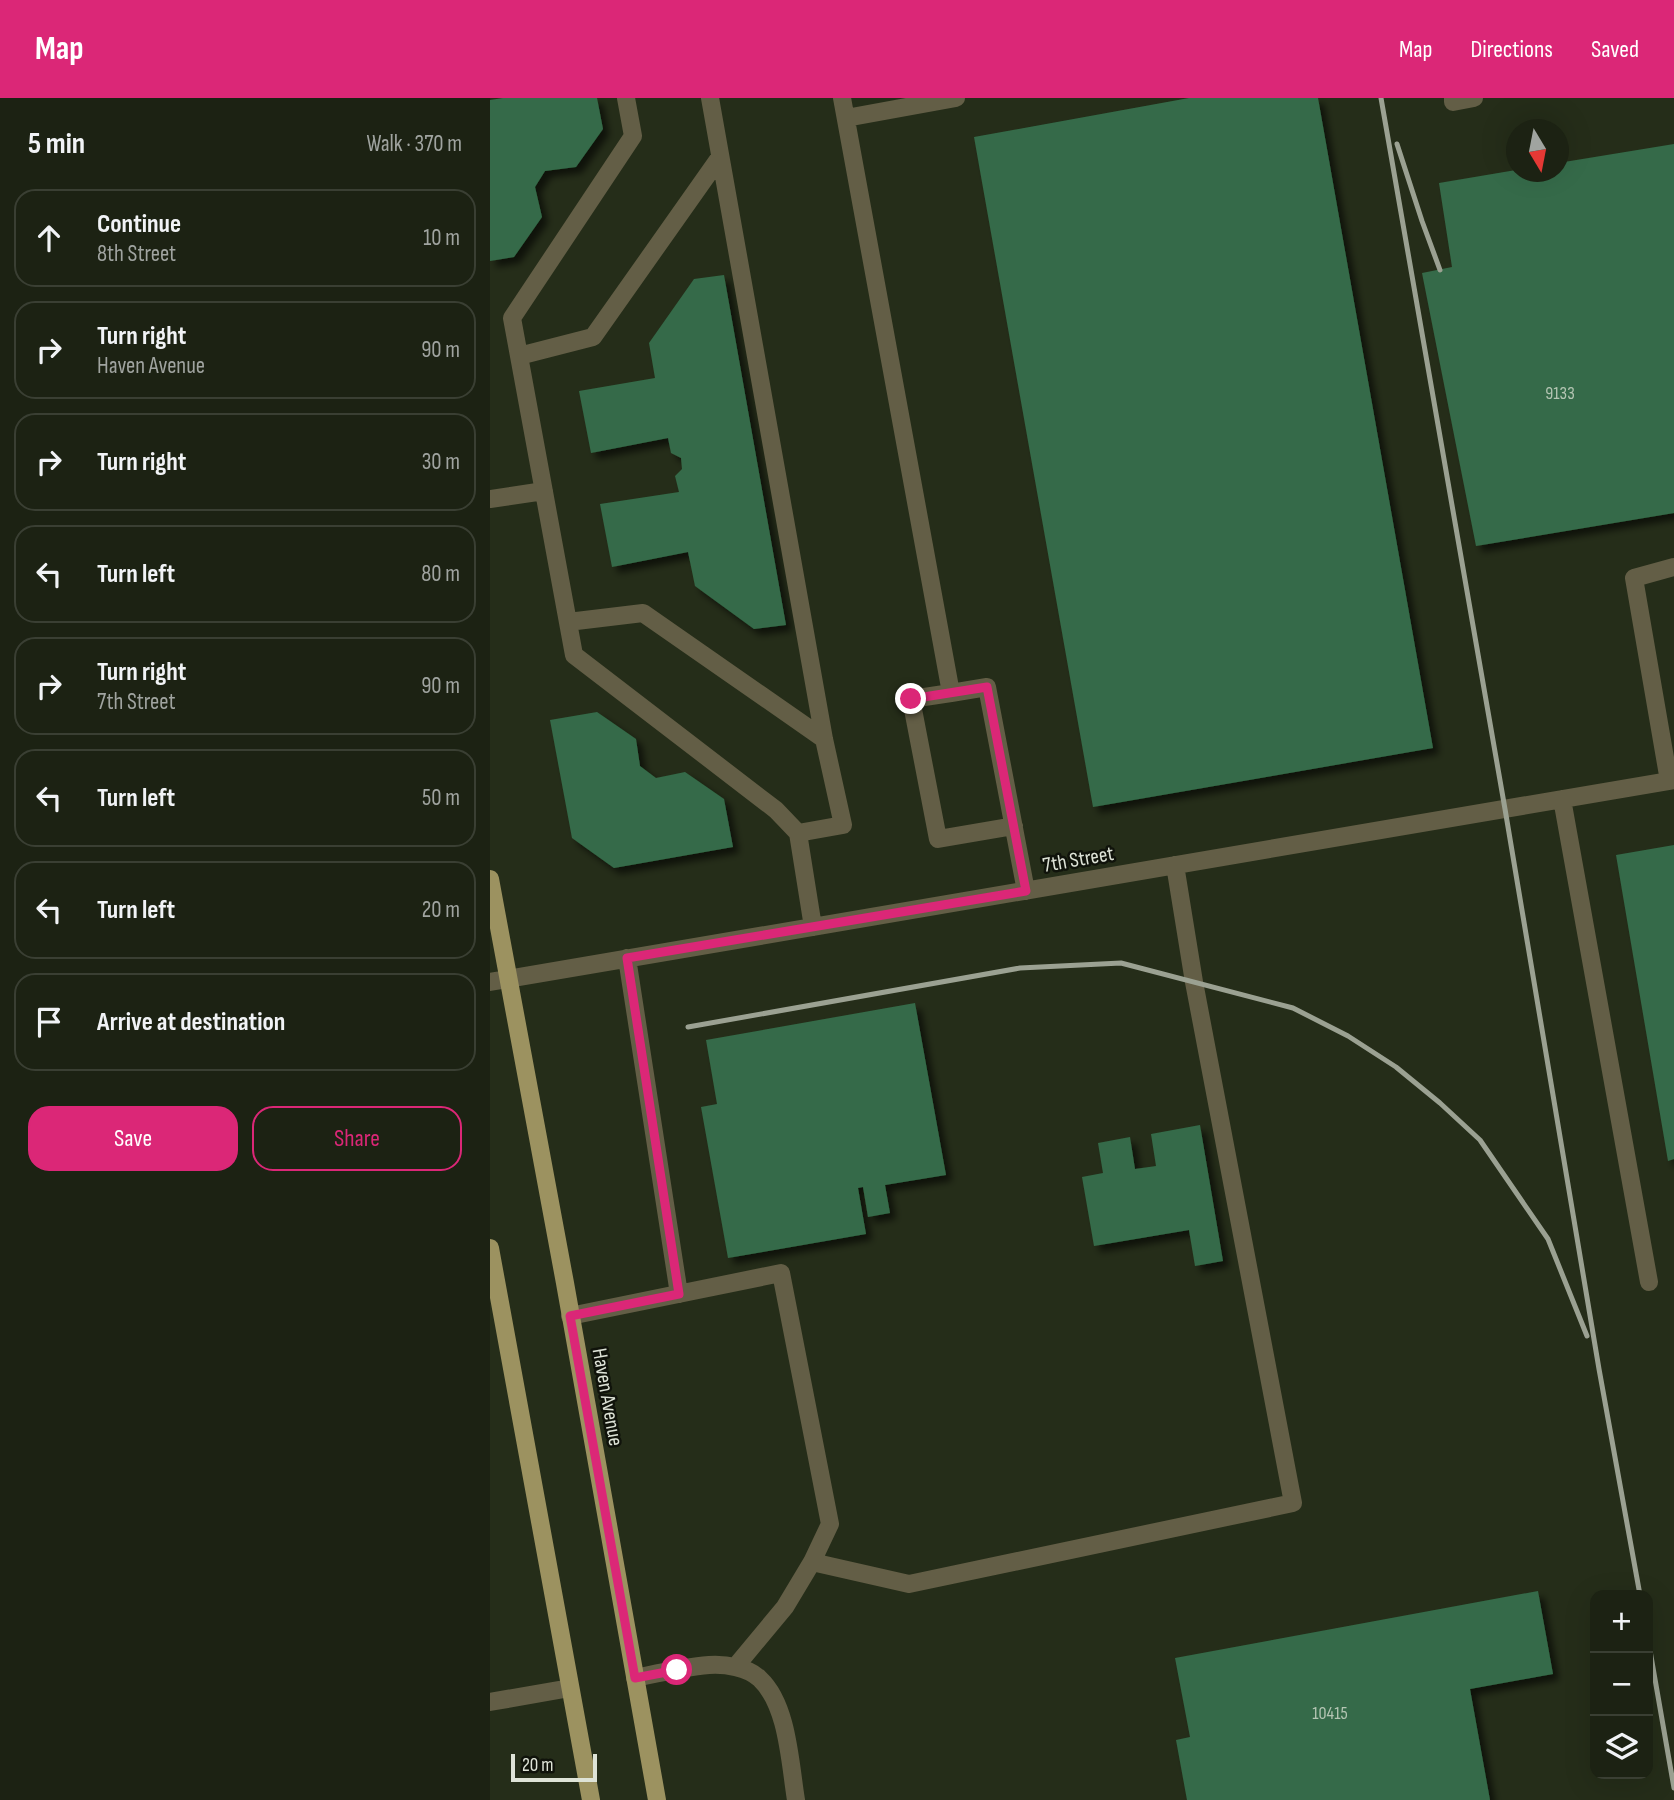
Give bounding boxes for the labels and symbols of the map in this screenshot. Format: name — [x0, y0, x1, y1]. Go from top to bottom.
north arrow — [1506, 119, 1569, 182]
house number: 9133 — [1545, 383, 1575, 404]
route end — [895, 683, 926, 714]
street label: 7th Street — [1041, 841, 1116, 878]
street label: Haven Avenue — [587, 1346, 628, 1448]
route start — [661, 1654, 692, 1685]
house number: 10415 — [1312, 1703, 1348, 1724]
scale bar — [511, 1751, 597, 1783]

